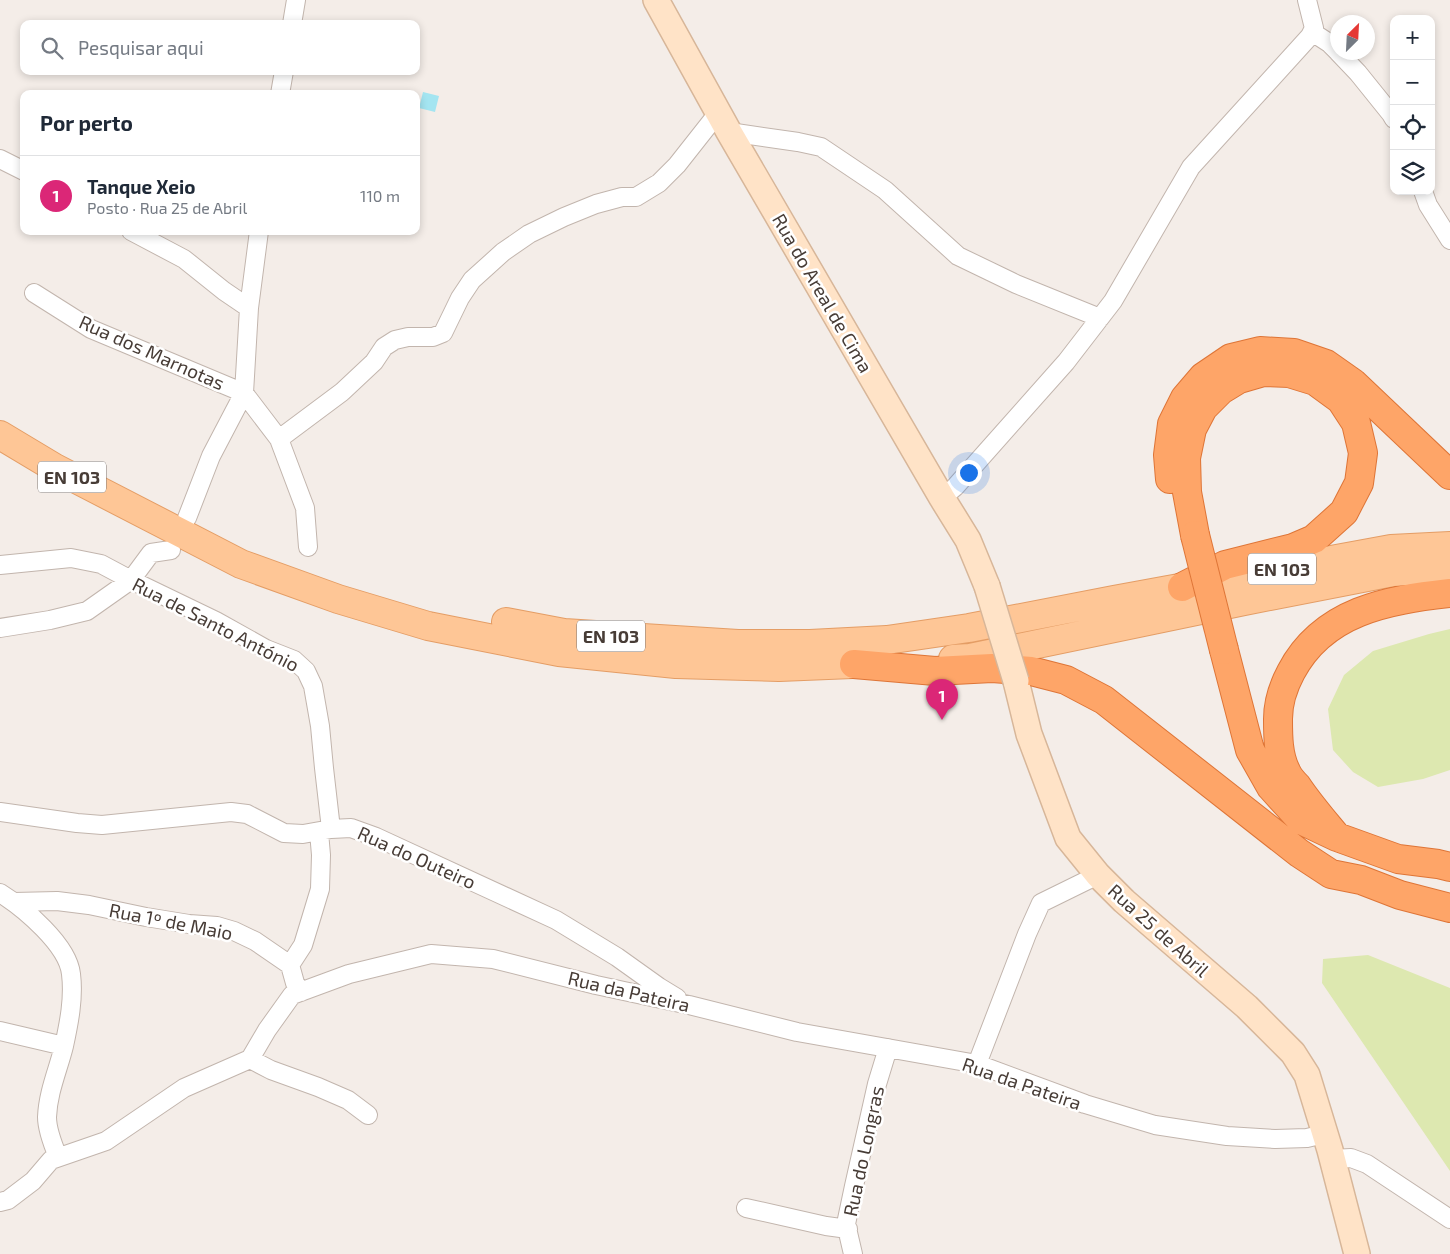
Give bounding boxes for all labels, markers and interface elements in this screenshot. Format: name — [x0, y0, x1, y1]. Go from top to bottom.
north arrow — [1330, 15, 1375, 60]
map controls — [1390, 15, 1435, 195]
button: + — [1390, 15, 1435, 60]
search box — [20, 20, 420, 75]
icon: search — [38, 34, 66, 62]
text: Pesquisar aqui — [78, 36, 204, 59]
button: − — [1390, 60, 1435, 105]
button: locate — [1390, 105, 1435, 150]
text: Por perto — [40, 110, 133, 135]
button: layers — [1390, 150, 1435, 195]
text: Tanque Xeio — [87, 175, 196, 198]
text: 1 — [53, 186, 59, 205]
text: 110 m — [360, 186, 400, 205]
text: Posto · Rua 25 de Abril — [87, 198, 247, 217]
street label: Rua do Areal de Cima — [768, 209, 878, 377]
street label: Rua dos Marnotas — [76, 310, 228, 394]
your location — [956, 460, 982, 486]
road number: EN 103 — [38, 462, 106, 492]
road number: EN 103 — [1248, 554, 1316, 584]
street label: Rua de Santo António — [129, 572, 303, 676]
road number: EN 103 — [577, 620, 645, 652]
pin: 1 — [926, 679, 958, 720]
street label: Rua do Outeiro — [354, 821, 480, 893]
street label: Rua 25 de Abril — [1104, 879, 1214, 982]
street label: Rua 1º de Maio — [107, 898, 235, 944]
street label: Rua da Pateira — [566, 966, 692, 1016]
street label: Rua da Pateira — [959, 1052, 1085, 1114]
street label: Rua do Longras — [838, 1084, 888, 1218]

